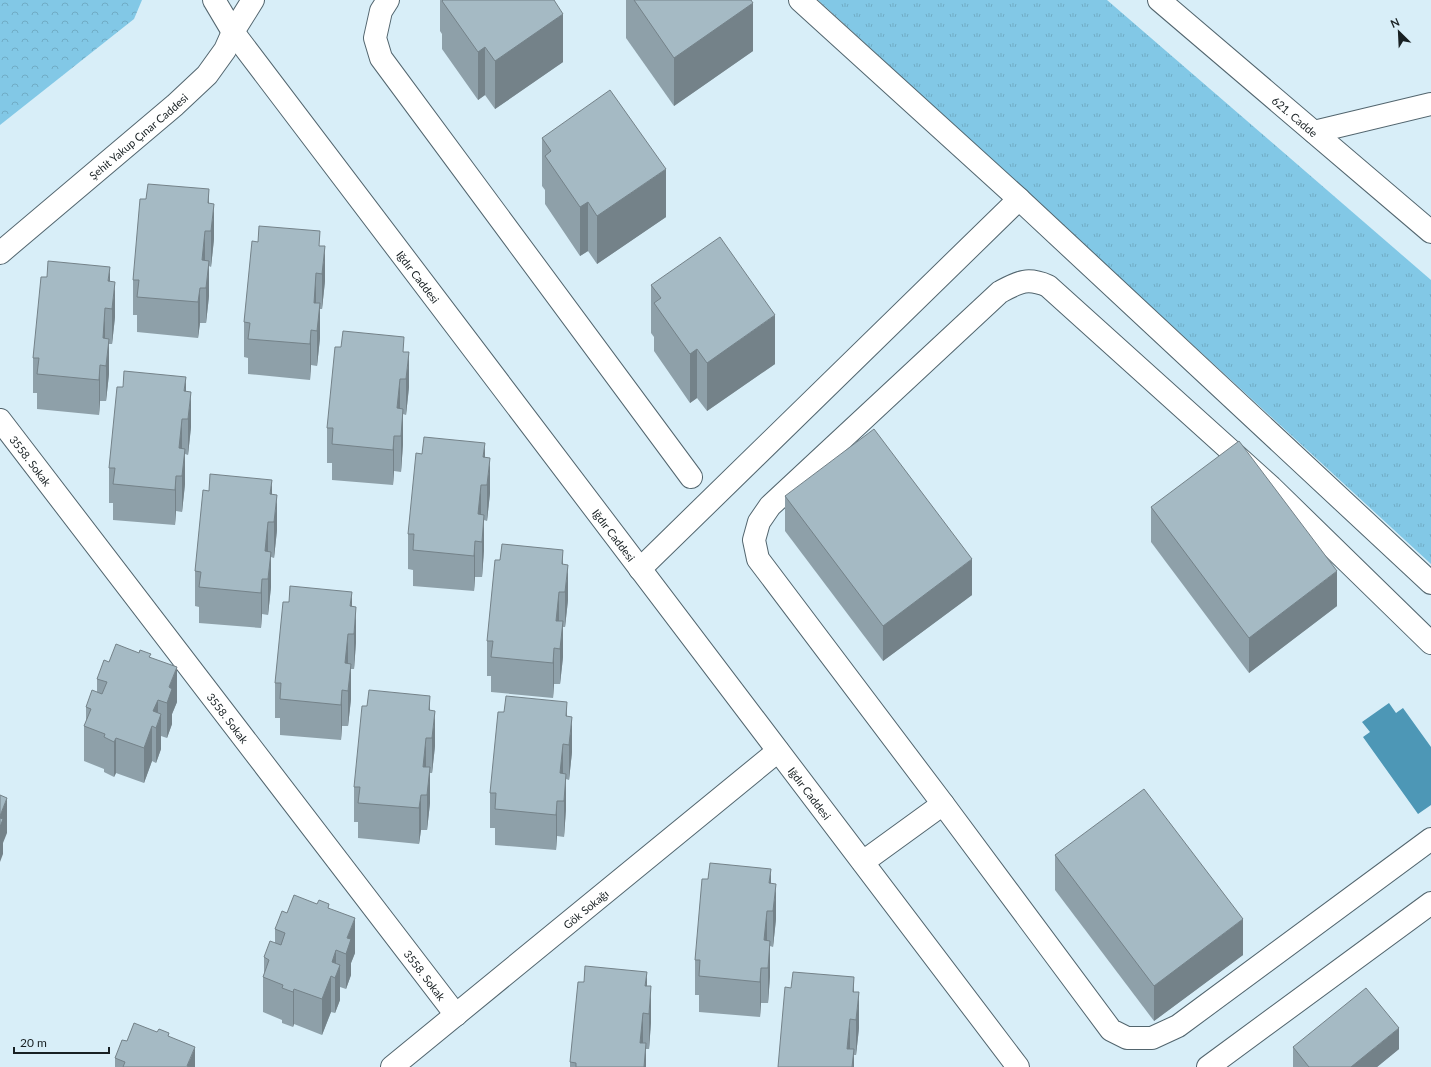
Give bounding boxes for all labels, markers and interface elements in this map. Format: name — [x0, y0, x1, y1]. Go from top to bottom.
north arrow — [1379, 12, 1419, 52]
text: N — [1388, 15, 1401, 30]
street label: Şehit Yakup Çınar Caddesi — [86, 90, 190, 182]
street label: 621. Cadde — [1270, 93, 1321, 139]
street label: Iğdır Caddesi — [394, 248, 443, 306]
street label: 3558. Sokak — [8, 433, 55, 489]
street label: Iğdır Caddesi — [590, 506, 639, 564]
street label: 3558. Sokak — [205, 690, 252, 746]
street label: Iğdır Caddesi — [786, 764, 834, 822]
street label: Gök Sokağı — [560, 886, 611, 931]
street label: 3558. Sokak — [402, 947, 449, 1003]
scale bar — [14, 1029, 109, 1055]
text: 20 m — [20, 1035, 47, 1050]

